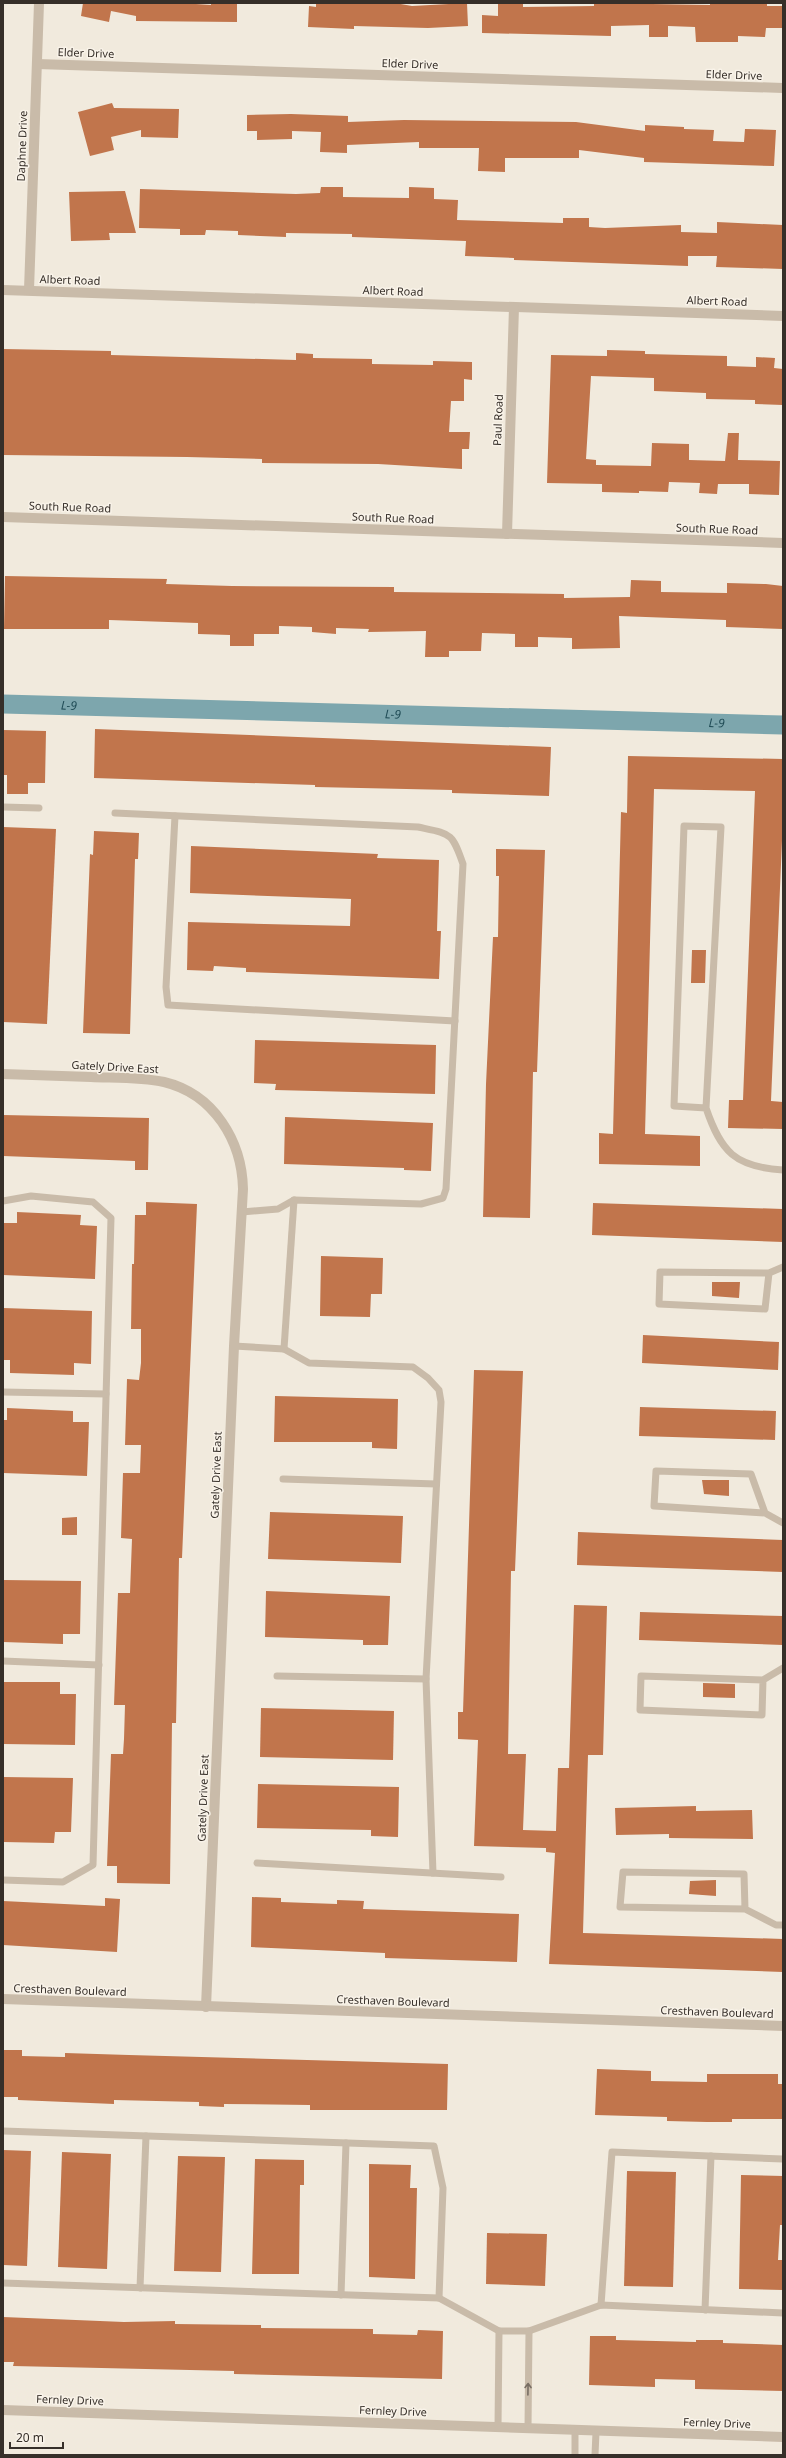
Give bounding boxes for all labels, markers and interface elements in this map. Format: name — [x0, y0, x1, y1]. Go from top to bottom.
street label: Elder Drive — [58, 44, 115, 61]
street label: Elder Drive — [382, 55, 439, 72]
street label: Elder Drive — [706, 66, 763, 83]
street label: Daphne Drive — [13, 110, 30, 182]
street label: Albert Road — [39, 271, 101, 288]
street label: Albert Road — [362, 282, 424, 299]
street label: Albert Road — [686, 292, 748, 309]
street label: Paul Road — [489, 394, 506, 446]
street label: South Rue Road — [29, 498, 111, 515]
street label: South Rue Road — [352, 509, 434, 526]
street label: South Rue Road — [676, 520, 758, 537]
water label: L-9 — [61, 697, 78, 714]
water label: L-9 — [385, 705, 402, 723]
water label: L-9 — [708, 714, 725, 731]
street label: Gately Drive East — [71, 1057, 159, 1076]
street label: Gately Drive East — [206, 1431, 225, 1519]
street label: Gately Drive East — [193, 1754, 212, 1842]
street label: Cresthaven Boulevard — [13, 1980, 127, 1999]
street label: Cresthaven Boulevard — [336, 1991, 450, 2010]
street label: Cresthaven Boulevard — [660, 2002, 774, 2021]
one-way arrow — [524, 2383, 532, 2396]
street label: Fernley Drive — [36, 2391, 104, 2408]
street label: Fernley Drive — [359, 2402, 427, 2419]
street label: Fernley Drive — [683, 2414, 751, 2431]
scale bar — [10, 2424, 63, 2450]
text: 20 m — [16, 2429, 44, 2446]

